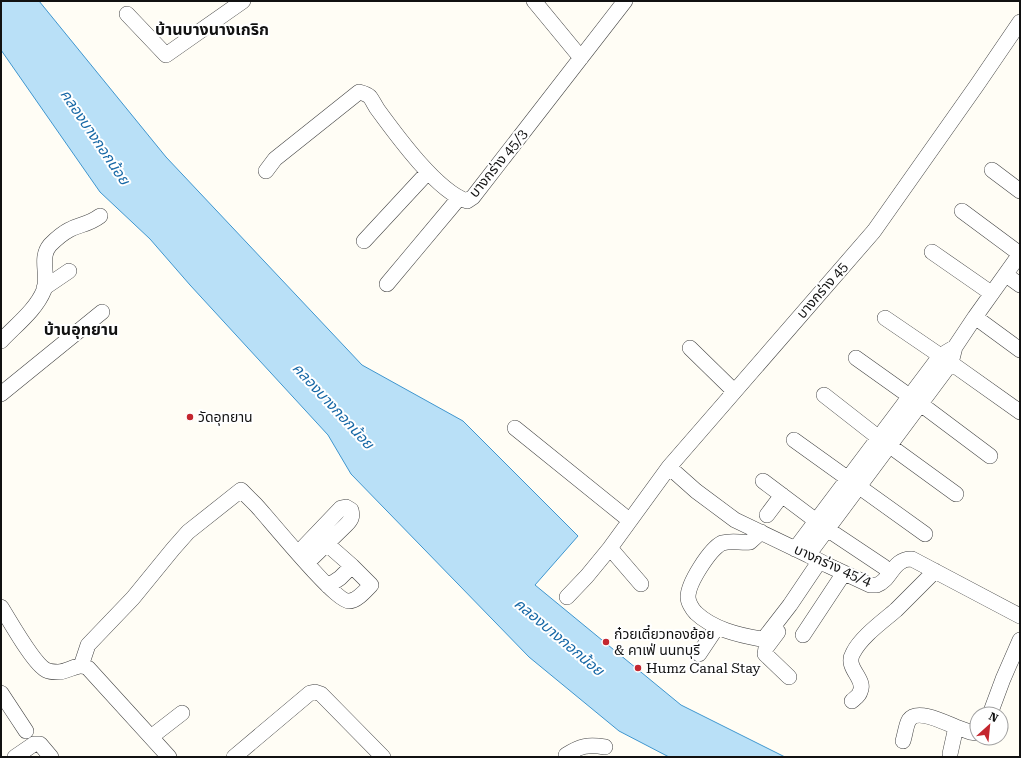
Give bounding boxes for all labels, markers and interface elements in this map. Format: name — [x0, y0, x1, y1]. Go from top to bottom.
district label: บ้านบางนางเกริก — [155, 20, 269, 39]
water label: คลองบางกอกน้อย — [57, 86, 134, 189]
street label: บางกร่าง 45/3 — [466, 126, 530, 200]
street label: บางกร่าง 45 — [793, 258, 851, 321]
district label: บ้านอุทยาน — [44, 320, 118, 339]
water label: คลองบางกอกน้อย — [289, 359, 378, 454]
place label: วัดอุทยาน — [198, 409, 253, 426]
marker: วัดอุทยาน — [185, 412, 195, 422]
street label: บางกร่าง 45/4 — [792, 541, 874, 589]
water label: คลองบางกอกน้อย — [511, 594, 608, 680]
place label: ก๋วยเตี๋ยวทองย้อย & คาเฟ่ นนทบุรี — [614, 624, 714, 659]
marker: ก๋วยเตี๋ยวทองย้อย & คาเฟ่ นนทบุรี — [601, 637, 611, 647]
place label: Humz Canal Stay — [646, 660, 761, 676]
marker: Humz Canal Stay — [633, 663, 643, 673]
north arrow — [969, 706, 1009, 746]
text: N — [987, 710, 1001, 725]

